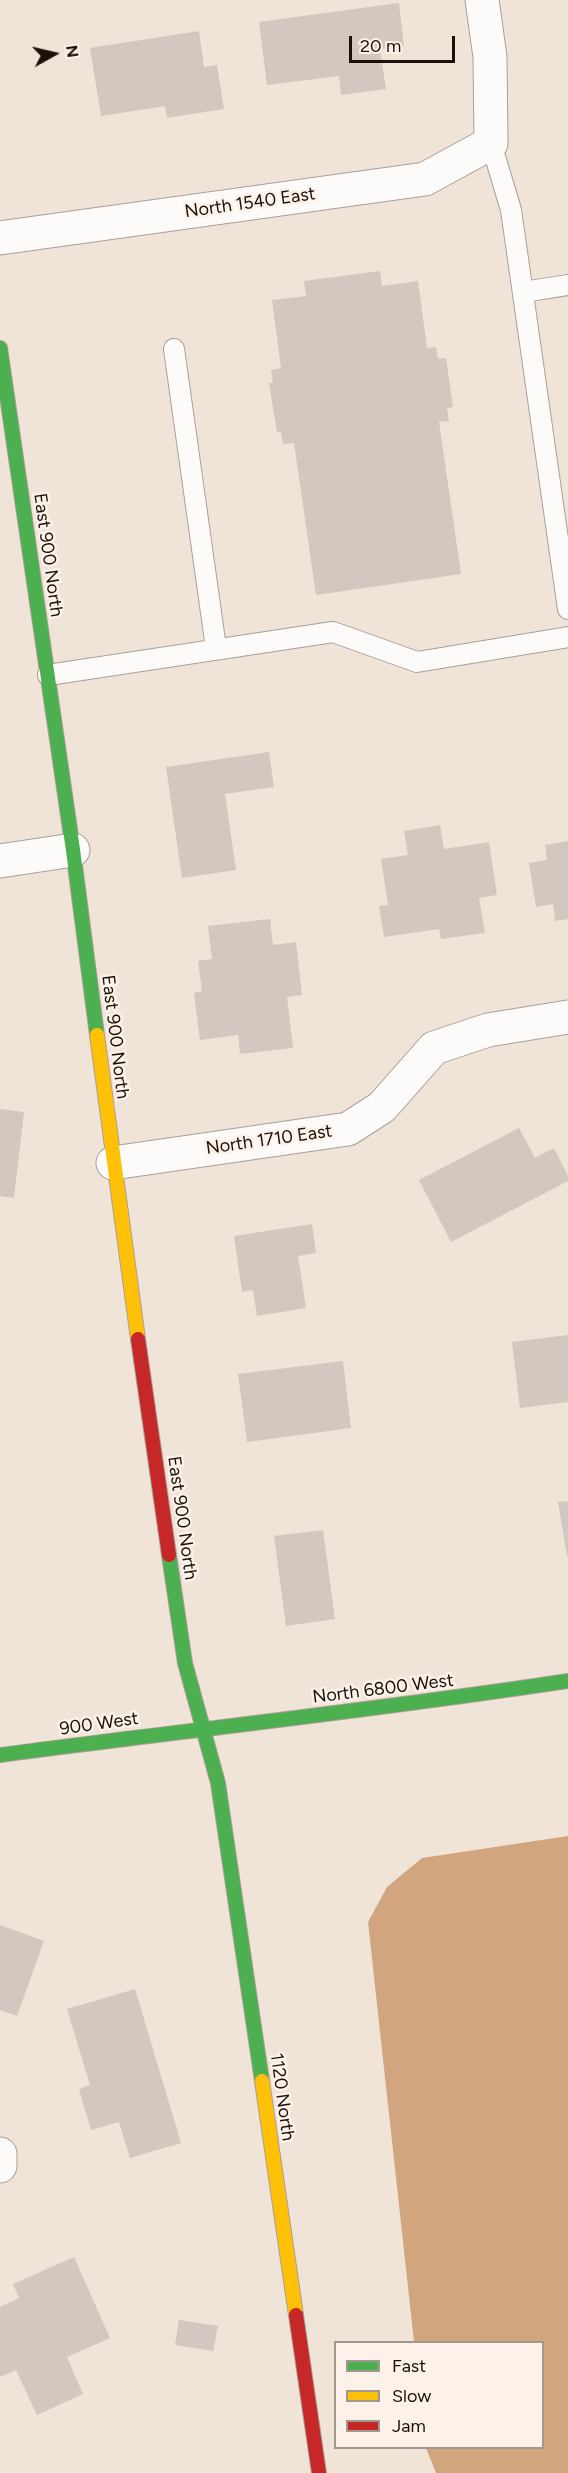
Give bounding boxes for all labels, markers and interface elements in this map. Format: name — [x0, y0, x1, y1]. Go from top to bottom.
north arrow — [24, 24, 84, 84]
scale bar — [352, 24, 458, 62]
text: 20 m — [360, 35, 401, 57]
text: N — [62, 44, 83, 59]
street label: North 1540 East — [183, 183, 317, 223]
street label: East 900 North — [29, 492, 67, 618]
street label: East 900 North — [97, 974, 133, 1100]
street label: North 1710 East — [204, 1120, 334, 1160]
street label: East 900 North — [163, 1455, 201, 1581]
street label: North 6800 West — [311, 1670, 455, 1708]
street label: 900 West — [58, 1708, 140, 1740]
street label: 1120 North — [265, 2052, 299, 2142]
legend — [334, 2341, 544, 2449]
text: Fast — [392, 2355, 426, 2377]
text: Slow — [392, 2385, 431, 2407]
text: Jam — [392, 2415, 426, 2437]

